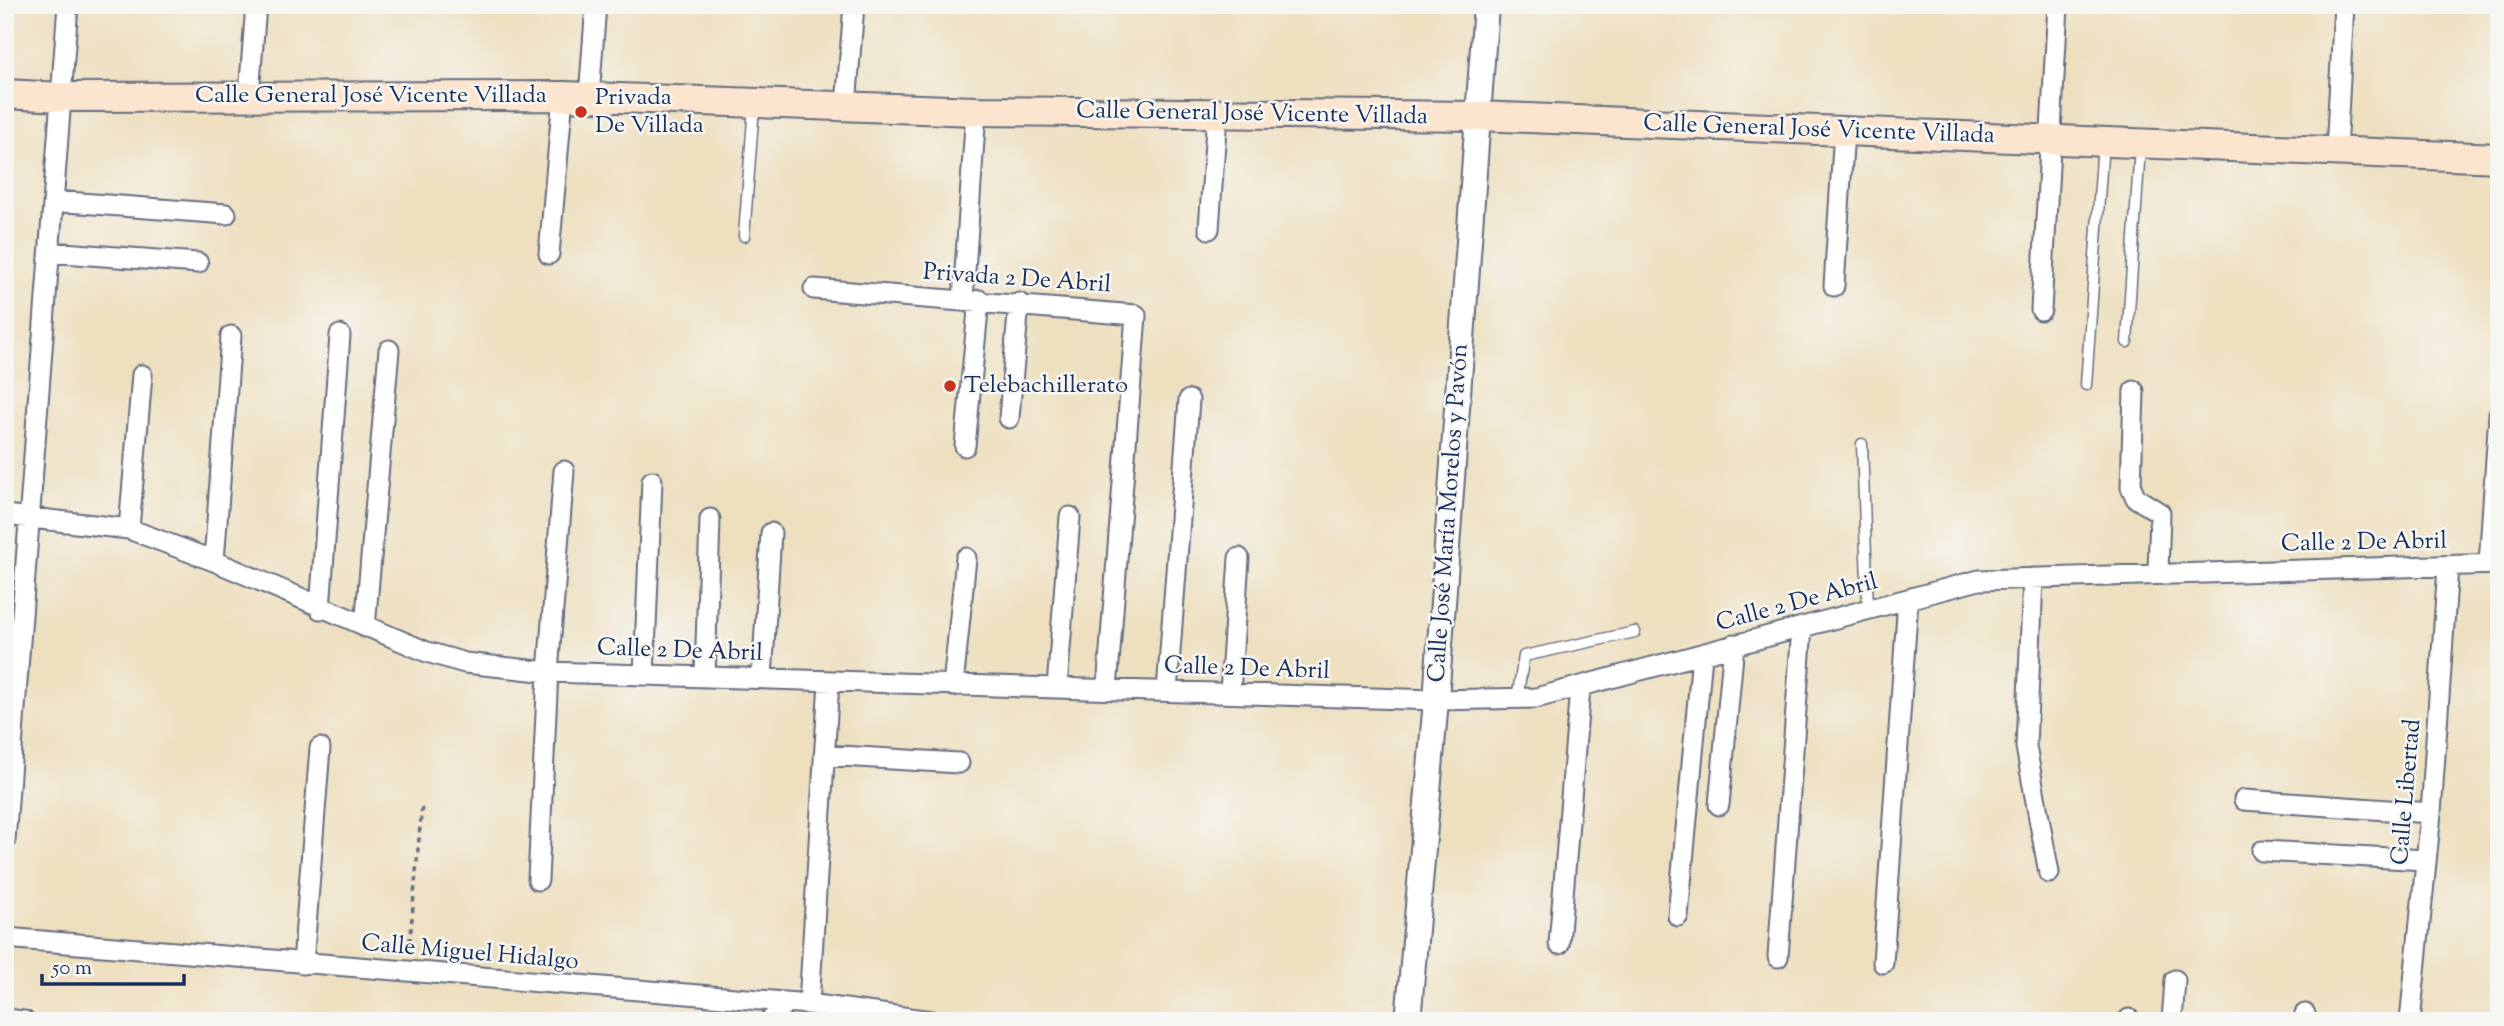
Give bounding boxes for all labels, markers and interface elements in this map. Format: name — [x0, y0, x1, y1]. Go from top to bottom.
street label: Calle General José Vicente Villada — [195, 79, 547, 113]
place label: Privada De Villada — [595, 81, 704, 143]
street label: Calle General José Vicente Villada — [1076, 94, 1428, 134]
marker: Privada De Villada — [573, 104, 589, 120]
street label: Calle General José Vicente Villada — [1643, 107, 1995, 153]
street label: Privada 2 De Abril — [922, 255, 1112, 303]
street label: Calle José María Morelos y Pavón — [1420, 343, 1478, 683]
place label: Telebachillerato — [964, 369, 1128, 403]
marker: Telebachillerato — [942, 378, 958, 394]
street label: Calle 2 De Abril — [2281, 525, 2448, 561]
street label: Calle 2 De Abril — [1712, 565, 1882, 641]
street label: Calle 2 De Abril — [596, 631, 764, 671]
street label: Calle 2 De Abril — [1163, 649, 1331, 689]
street label: Calle Libertad — [2384, 717, 2430, 866]
street label: Calle Miguel Hidalgo — [360, 927, 580, 979]
scale bar — [42, 942, 184, 986]
text: 50 m — [51, 954, 92, 984]

